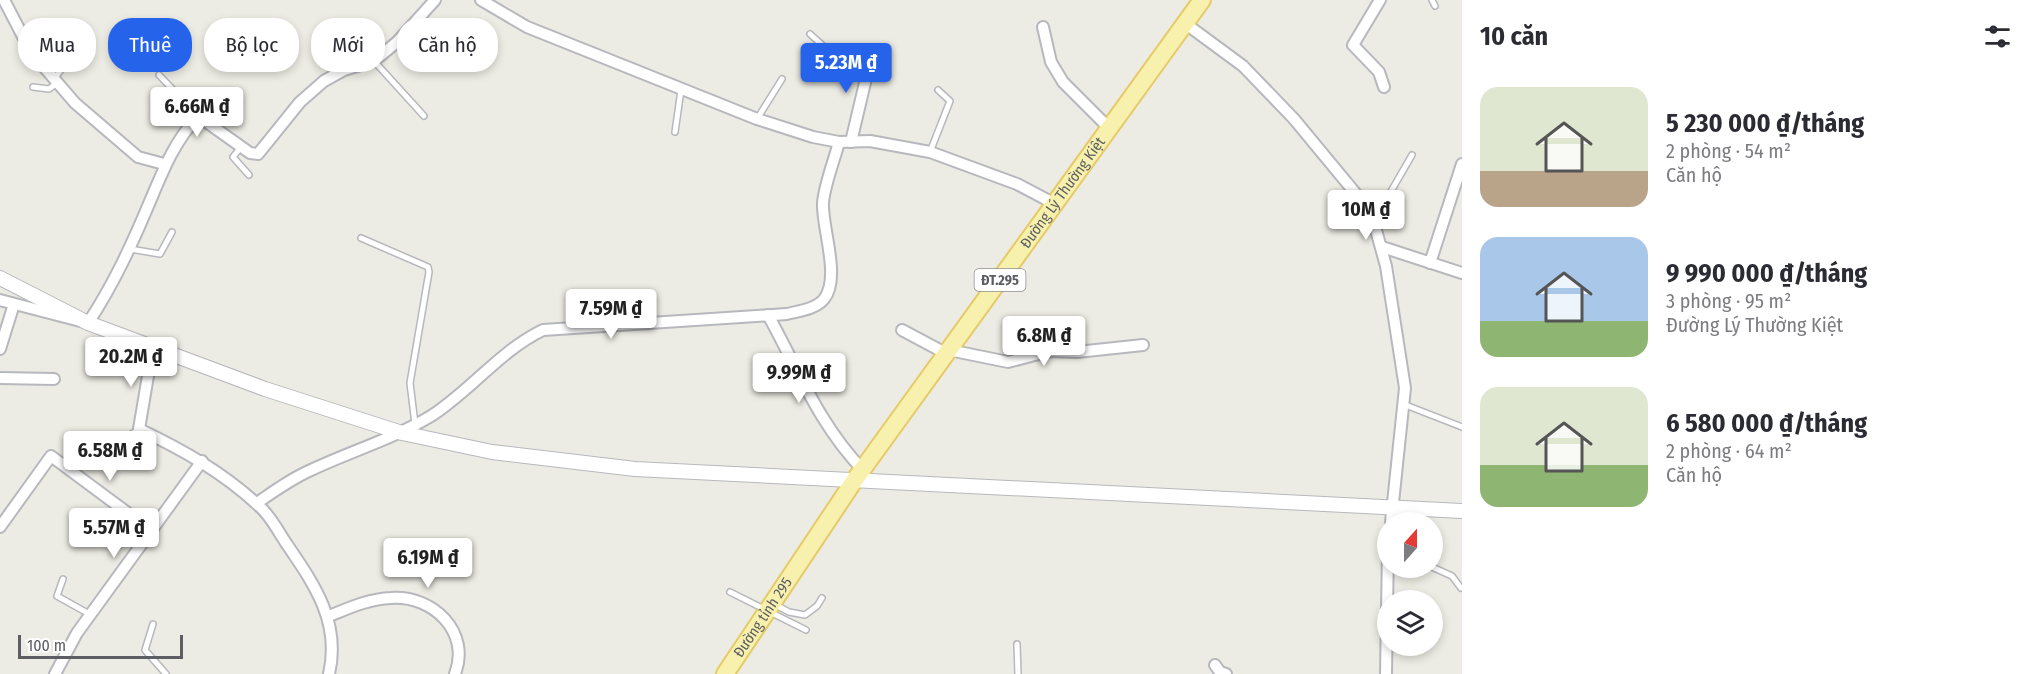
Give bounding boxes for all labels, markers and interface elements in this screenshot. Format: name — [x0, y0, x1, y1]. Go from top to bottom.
chip: Mua — [18, 18, 96, 72]
chip: Thuê — [108, 18, 192, 72]
chip: Bộ lọc — [204, 18, 299, 72]
chip: Mới — [311, 18, 385, 72]
chip: Căn hộ — [397, 18, 498, 72]
icon: filters — [1981, 20, 2014, 53]
text: 10 căn — [1480, 21, 1548, 52]
pin: 5.23M ₫ — [791, 43, 901, 94]
text: 5.23M ₫ — [815, 50, 877, 74]
pin: 6.66M ₫ — [142, 87, 252, 138]
text: 6.66M ₫ — [164, 94, 230, 118]
text: 5 230 000 ₫/tháng — [1666, 108, 1864, 139]
icon: home — [1528, 111, 1600, 183]
street label: Đường Lý Thường Kiệt — [1016, 133, 1109, 252]
text: 2 phòng · 54 m² — [1666, 139, 1791, 163]
text: Căn hộ — [1666, 163, 1722, 187]
pin: 10M ₫ — [1324, 190, 1408, 241]
text: 10M ₫ — [1342, 197, 1390, 221]
text: 9 990 000 ₫/tháng — [1666, 258, 1867, 289]
icon: home — [1528, 261, 1600, 333]
road number: ĐT.295 — [974, 269, 1026, 291]
pin: 7.59M ₫ — [556, 289, 666, 340]
text: 3 phòng · 95 m² — [1666, 289, 1791, 313]
text: 7.59M ₫ — [580, 296, 642, 320]
text: Đường Lý Thường Kiệt — [1666, 313, 1843, 337]
pin: 6.8M ₫ — [995, 316, 1093, 367]
text: 6.8M ₫ — [1016, 323, 1072, 347]
pin: 20.2M ₫ — [76, 337, 186, 388]
text: 20.2M ₫ — [99, 344, 163, 368]
pin: 9.99M ₫ — [744, 353, 854, 404]
text: 9.99M ₫ — [767, 360, 831, 384]
text: 6 580 000 ₫/tháng — [1666, 408, 1867, 439]
icon: home — [1528, 411, 1600, 483]
pin: 6.58M ₫ — [55, 431, 165, 482]
text: 6.58M ₫ — [77, 438, 143, 462]
text: 2 phòng · 64 m² — [1666, 439, 1792, 463]
text: Căn hộ — [1666, 463, 1722, 487]
pin: 5.57M ₫ — [59, 508, 169, 559]
north arrow — [1377, 512, 1443, 578]
map controls — [1377, 512, 1443, 656]
text: 5.57M ₫ — [83, 515, 145, 539]
pin: 6.19M ₫ — [373, 538, 483, 589]
text: 6.19M ₫ — [397, 545, 459, 569]
street label: Đường tỉnh 295 — [730, 574, 796, 661]
button: layers — [1377, 590, 1443, 656]
scale bar — [18, 632, 183, 660]
text: 100 m — [27, 636, 66, 655]

